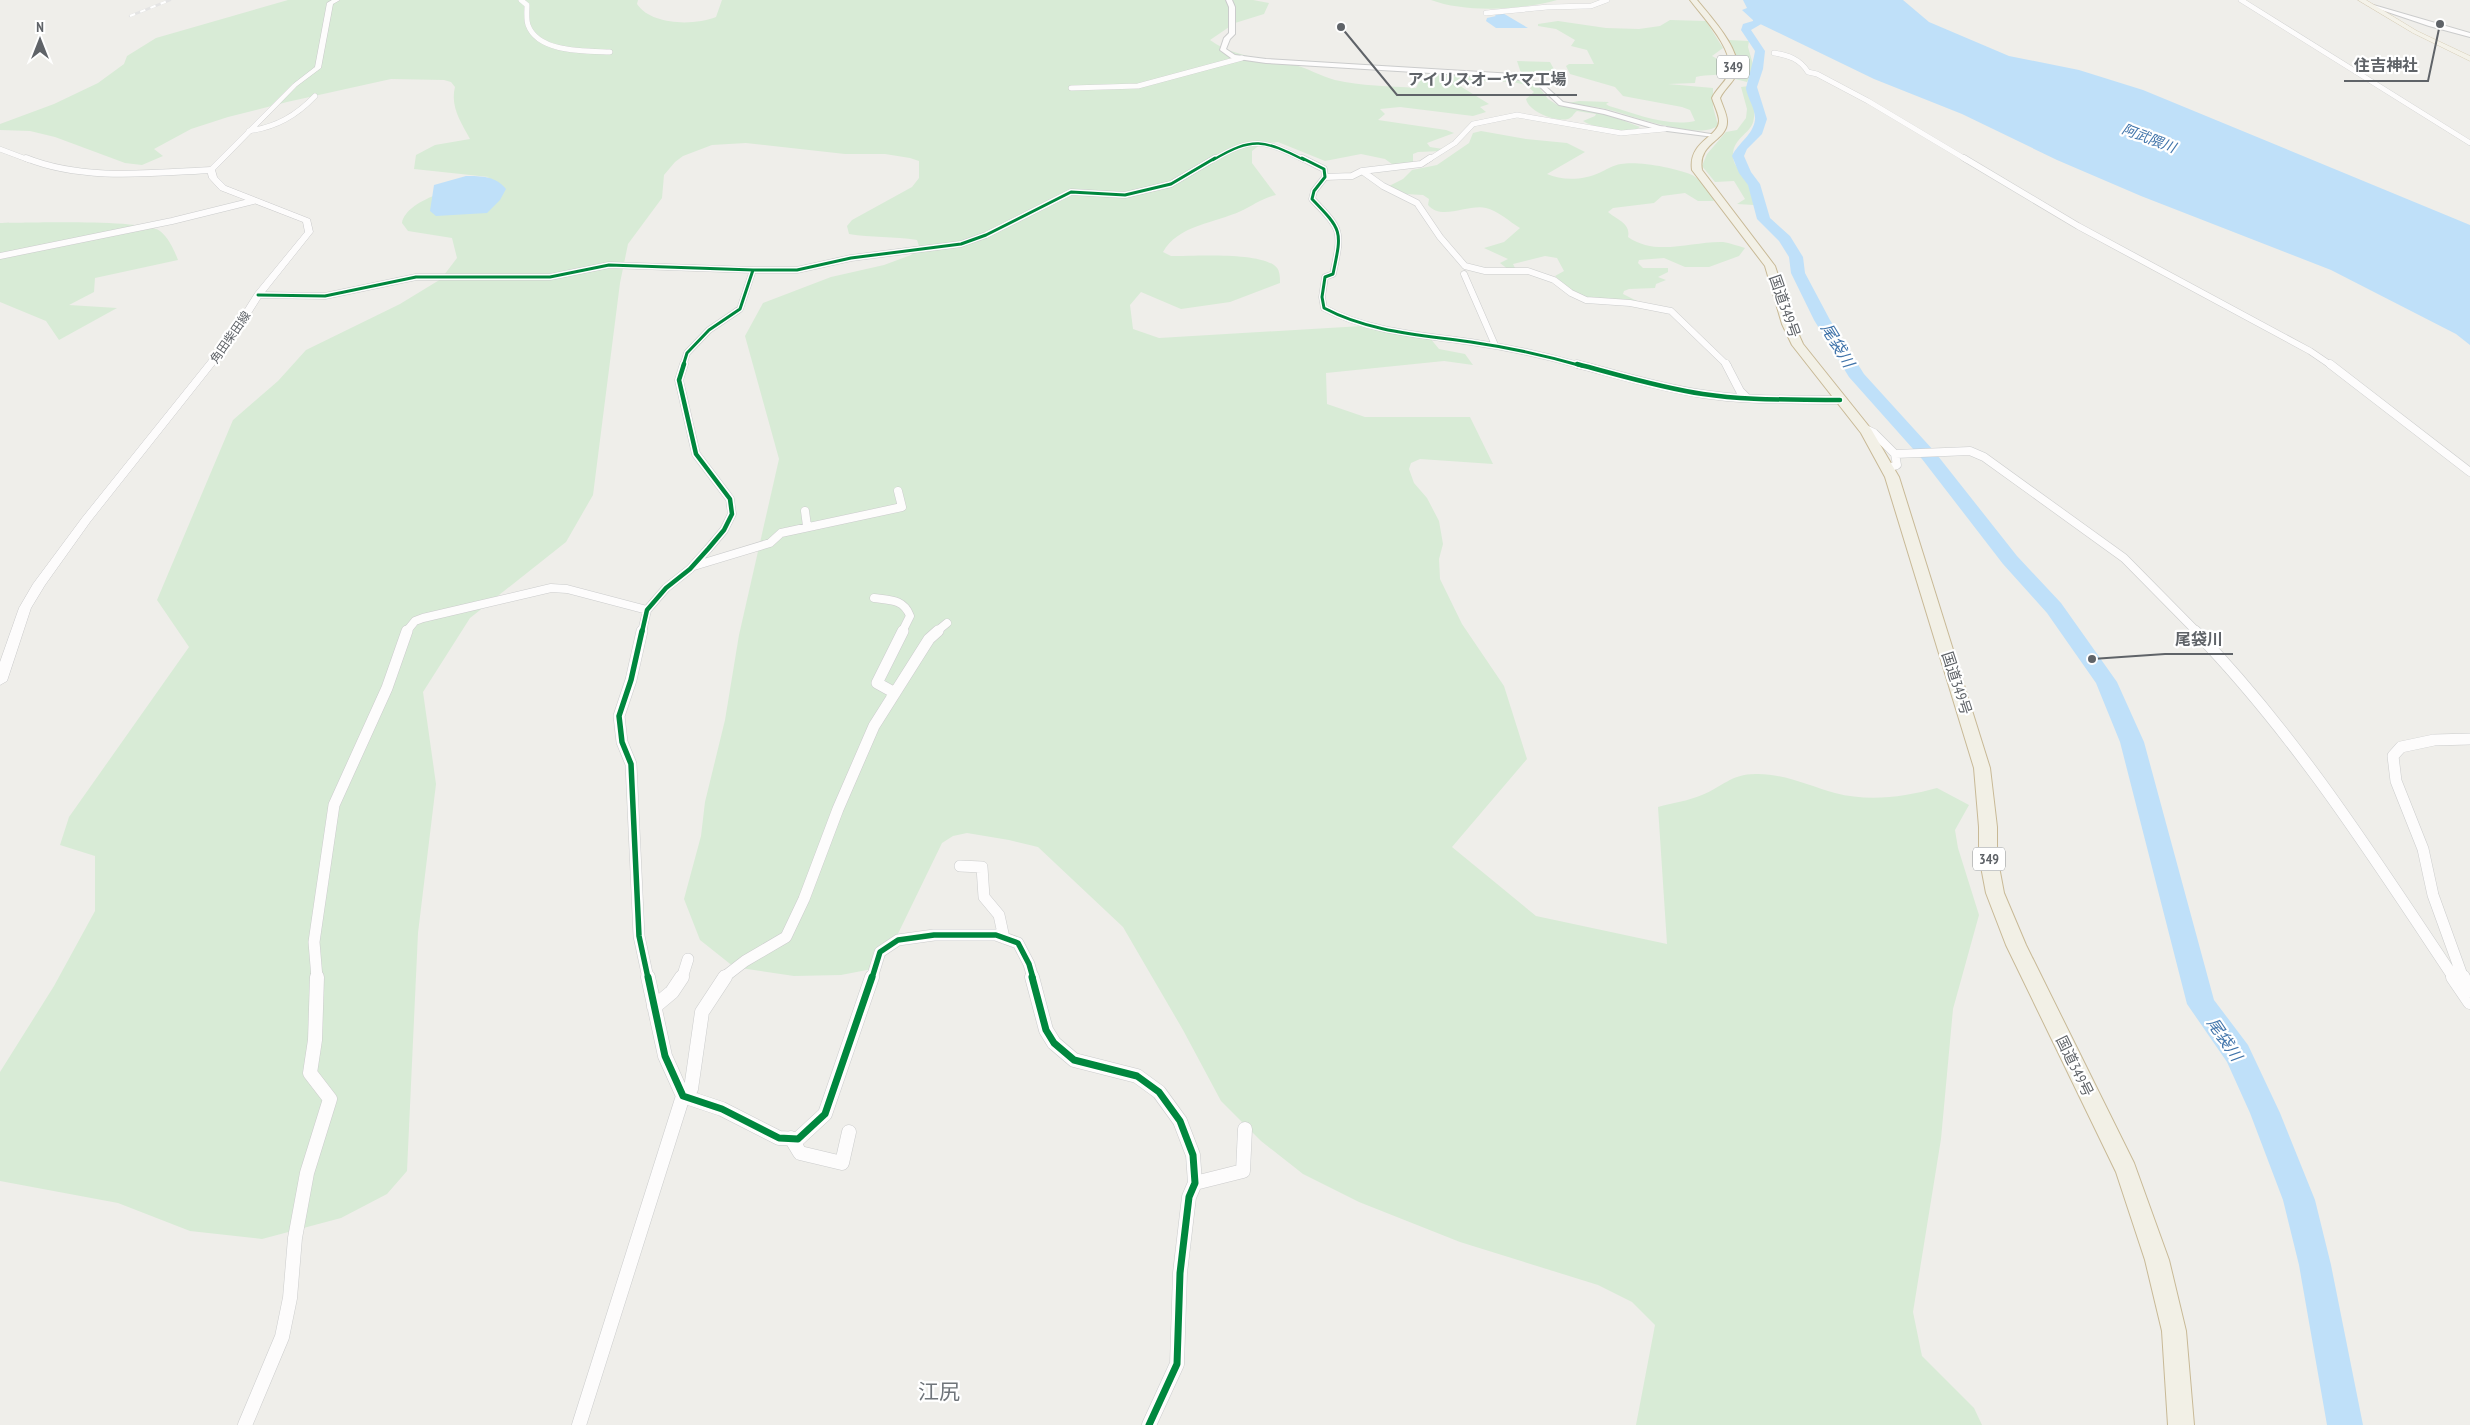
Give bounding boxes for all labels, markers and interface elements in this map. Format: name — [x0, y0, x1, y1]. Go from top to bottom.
north arrow — [15, 15, 65, 65]
text: N — [36, 18, 44, 36]
callout: 住吉神社 — [2344, 50, 2428, 81]
text: 住吉神社 — [2353, 55, 2418, 75]
road number: 349 — [1717, 56, 1749, 78]
callout: アイリスオーヤマ工場 — [1397, 64, 1577, 95]
text: アイリスオーヤマ工場 — [1407, 69, 1567, 89]
water label: 阿武隈川 — [2120, 120, 2180, 157]
street label: 国道349号 — [1765, 272, 1805, 340]
street label: 角田柴田線 — [207, 308, 253, 366]
water label: 尾袋川 — [1817, 319, 1860, 372]
callout: 尾袋川 — [2165, 623, 2233, 654]
text: 尾袋川 — [2175, 629, 2223, 649]
street label: 国道349号 — [1938, 649, 1976, 717]
road number: 349 — [1973, 848, 2005, 871]
water label: 尾袋川 — [2203, 1014, 2248, 1066]
street label: 国道349号 — [2052, 1033, 2098, 1099]
district label: 江尻 — [918, 1378, 960, 1405]

